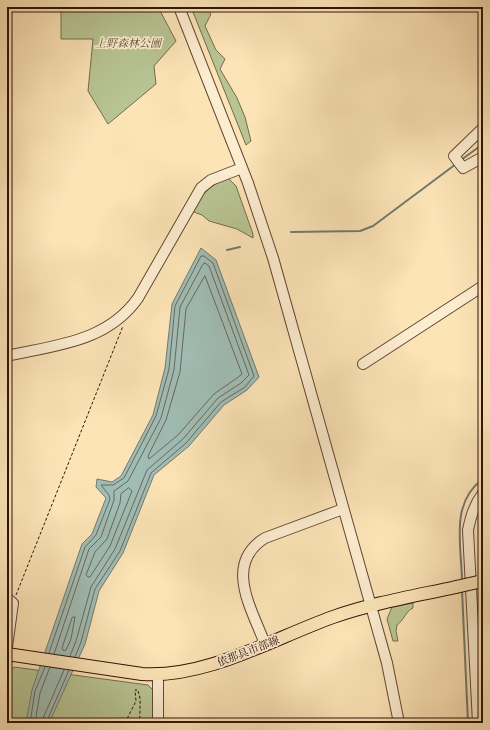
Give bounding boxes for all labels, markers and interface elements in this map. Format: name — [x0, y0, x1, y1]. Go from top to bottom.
park label: 上野森林公園 — [95, 36, 163, 50]
street label: 依那具市部線 — [215, 633, 281, 669]

